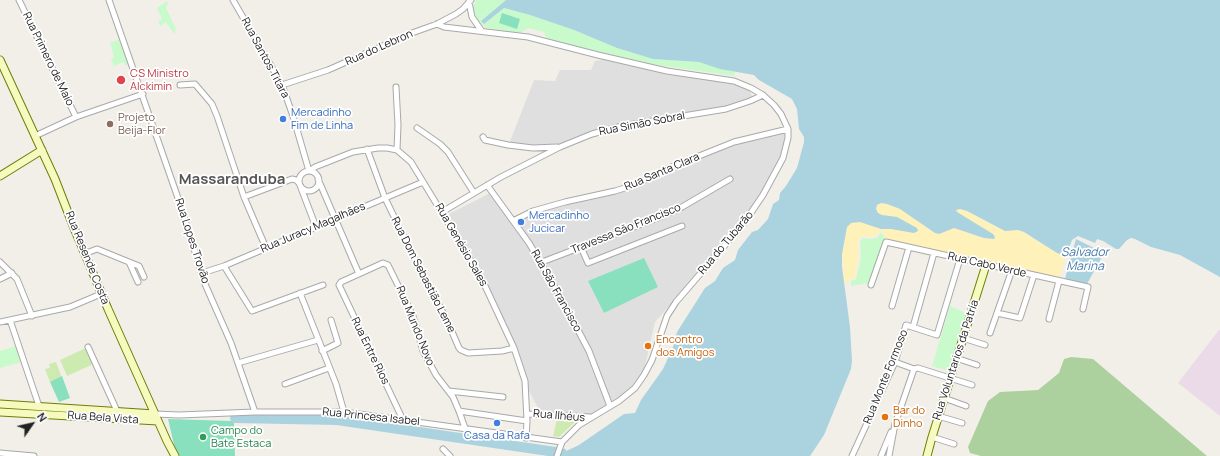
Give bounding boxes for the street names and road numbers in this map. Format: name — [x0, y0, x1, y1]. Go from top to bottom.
street label: Rua Primero de Maio — [20, 10, 76, 108]
street label: Rua Santos Titara — [238, 15, 292, 101]
street label: Rua do Lebron — [343, 27, 415, 69]
street label: Rua Simão Sobral — [598, 109, 686, 139]
street label: Rua Santa Clara — [622, 150, 702, 194]
street label: Rua Lopes Trovão — [172, 197, 212, 285]
street label: Rua Juracy Magalhães — [259, 200, 367, 256]
street label: Rua Genésio Sales — [432, 201, 490, 289]
street label: Travessa Sāo Francisco — [569, 201, 683, 257]
street label: Rua Resende Costa — [62, 209, 112, 307]
street label: Rua do Tubarão — [696, 209, 756, 277]
street label: Rua Dom Sebastião Leme — [388, 215, 458, 335]
street label: Rua São Francisco — [528, 248, 584, 334]
street label: Rua Cabo Verde — [946, 250, 1028, 280]
street label: Rua Mundo Novo — [393, 284, 437, 368]
street label: Rua Voluntarios da Patría — [930, 298, 982, 422]
street label: Rua Entre Rios — [348, 315, 392, 387]
street label: Rua Monte Formoso — [861, 328, 911, 426]
street label: Rua Princesa Isabel — [322, 405, 420, 429]
street label: Rua Ilhéus — [532, 407, 586, 425]
street label: Rua Bela Vista — [67, 409, 139, 427]

